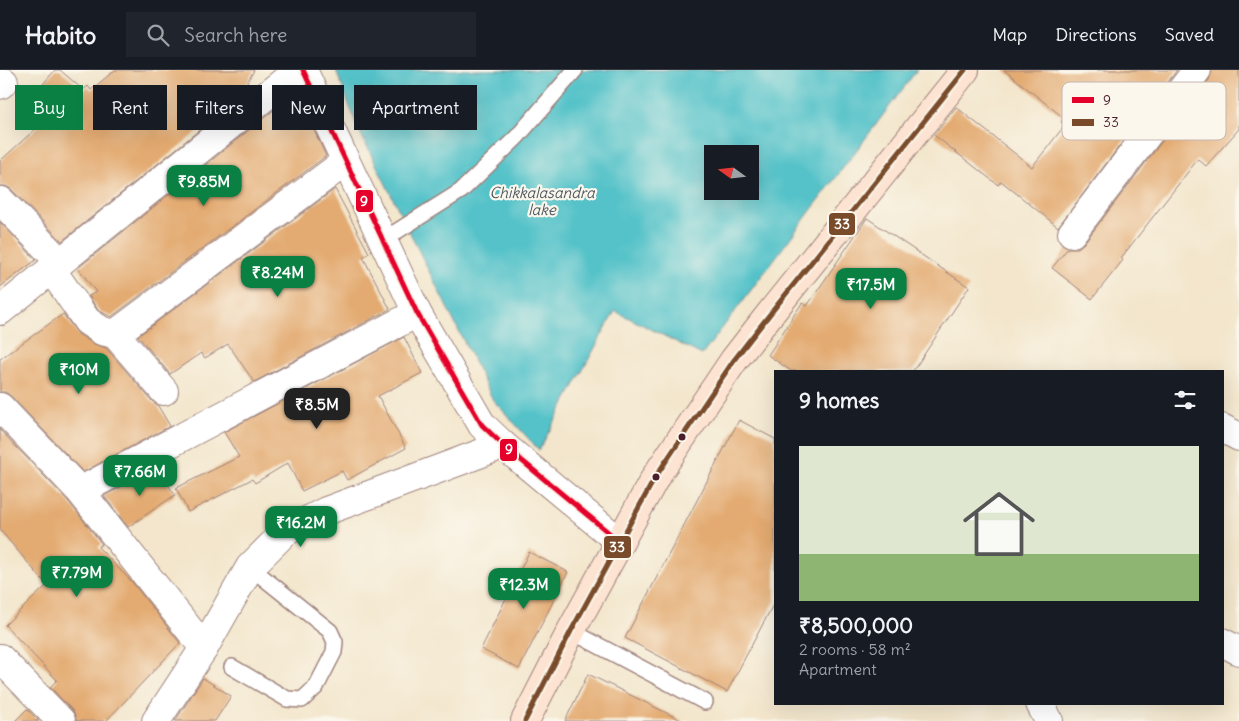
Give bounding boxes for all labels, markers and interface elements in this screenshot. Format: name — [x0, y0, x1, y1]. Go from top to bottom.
search box — [126, 12, 476, 57]
text: Habito — [25, 20, 96, 50]
icon: search — [144, 21, 172, 49]
text: Search here — [184, 23, 287, 47]
text: Map — [992, 23, 1027, 46]
text: Directions — [1055, 23, 1137, 46]
text: Saved — [1165, 23, 1214, 46]
legend — [1062, 82, 1226, 140]
chip: Buy — [15, 85, 83, 130]
chip: Rent — [93, 85, 167, 130]
chip: Filters — [177, 85, 262, 130]
chip: New — [272, 85, 344, 130]
chip: Apartment — [354, 85, 477, 130]
text: 9 — [1103, 91, 1111, 109]
text: 33 — [1103, 113, 1119, 131]
north arrow — [704, 145, 759, 200]
map controls — [704, 145, 759, 200]
pin: ₹9.85M — [163, 164, 245, 207]
text: ₹9.85M — [178, 171, 230, 191]
water label: Chikkalasandra lake — [490, 183, 596, 219]
line badge: 9 — [355, 189, 374, 213]
text: 9 — [360, 192, 368, 210]
line badge: 33 — [828, 212, 856, 236]
text: 33 — [834, 215, 850, 233]
pin: ₹8.24M — [237, 256, 319, 298]
text: ₹8.24M — [252, 262, 304, 282]
pin: ₹17.5M — [830, 268, 912, 310]
text: ₹17.5M — [847, 274, 895, 294]
pin: ₹10M — [49, 352, 109, 395]
text: ₹10M — [59, 359, 99, 379]
icon: filters — [1171, 386, 1199, 414]
text: 9 homes — [799, 387, 879, 414]
pin: ₹8.5M — [282, 388, 352, 430]
text: ₹8.5M — [295, 394, 339, 414]
unlabelled marker — [677, 432, 687, 442]
line badge: 9 — [499, 438, 518, 462]
text: 9 — [505, 440, 513, 458]
pin: ₹7.66M — [99, 454, 181, 497]
text: ₹7.66M — [114, 461, 166, 481]
unlabelled marker — [651, 472, 661, 482]
icon: home — [954, 479, 1044, 569]
pin: ₹16.2M — [260, 506, 342, 548]
text: ₹16.2M — [276, 512, 326, 532]
line badge: 33 — [603, 535, 632, 559]
text: 33 — [609, 538, 625, 556]
pin: ₹7.79M — [36, 556, 118, 598]
text: ₹7.79M — [52, 562, 102, 582]
pin: ₹12.3M — [483, 568, 565, 610]
text: ₹12.3M — [499, 574, 549, 594]
text: ₹8,500,000 — [799, 612, 913, 639]
text: 2 rooms · 58 m² — [799, 639, 911, 659]
text: Apartment — [799, 659, 877, 679]

